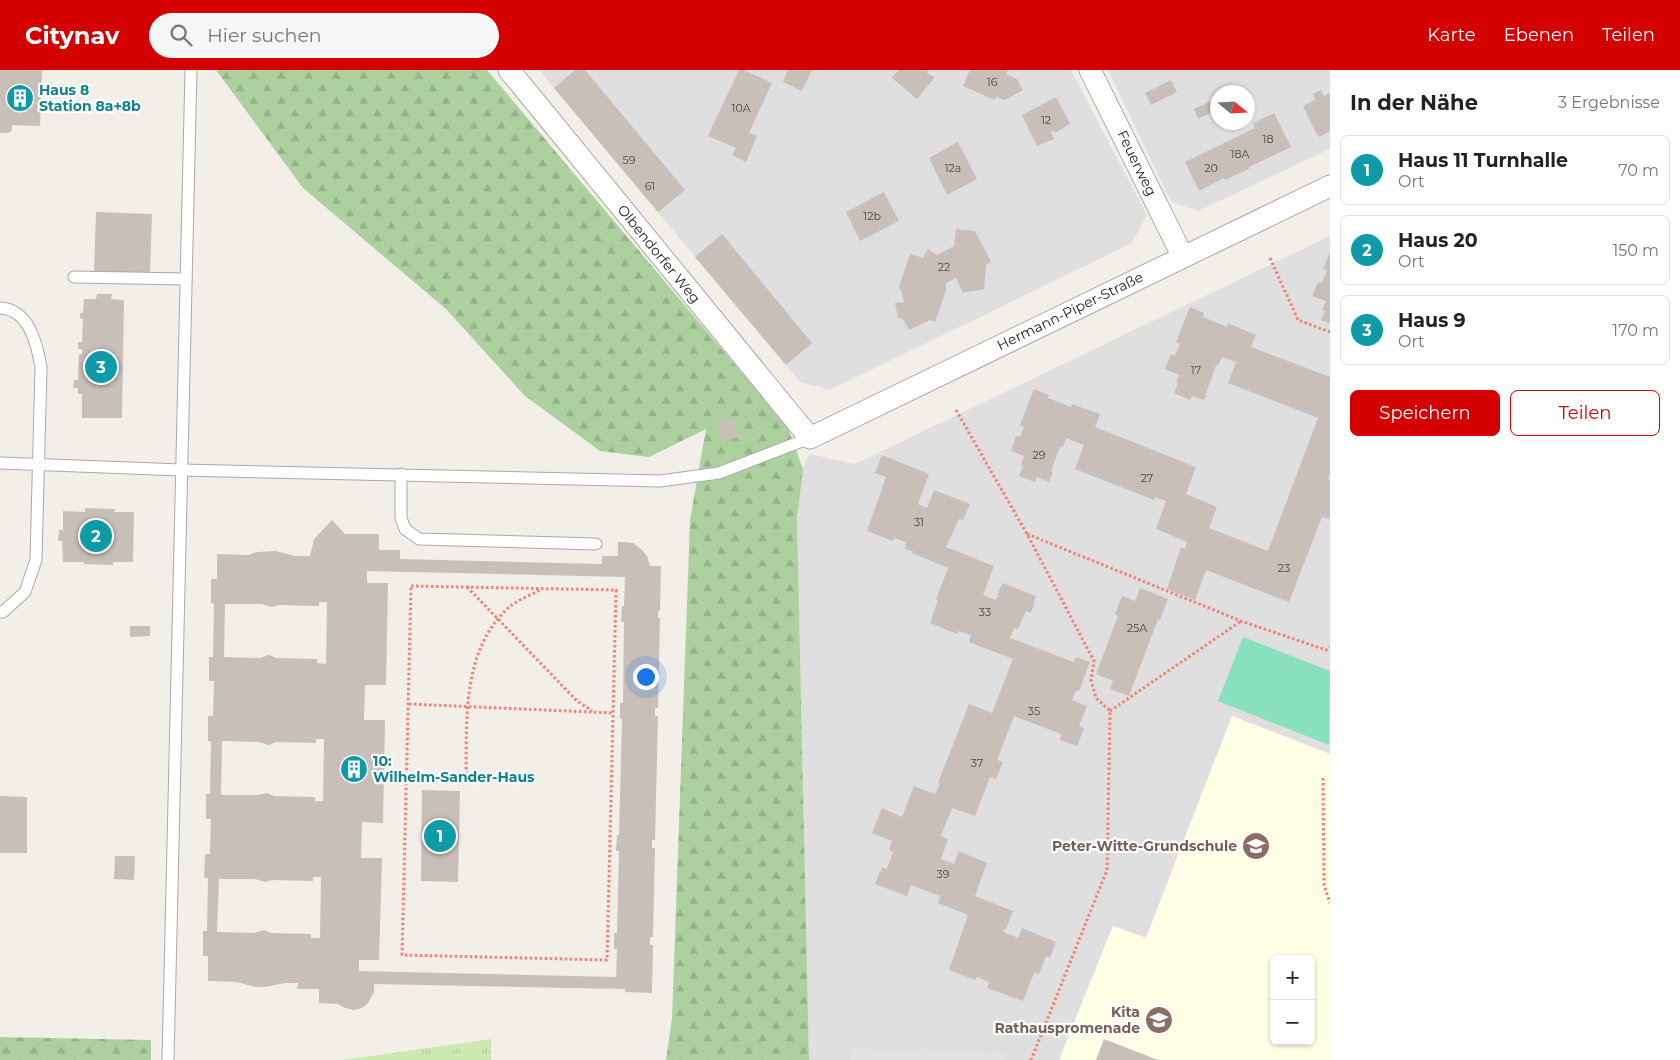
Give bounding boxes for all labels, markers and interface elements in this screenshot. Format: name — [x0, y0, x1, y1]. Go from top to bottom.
search box — [149, 13, 499, 58]
text: Citynav — [25, 21, 119, 50]
icon: search — [167, 21, 195, 49]
text: Hier suchen — [207, 24, 322, 47]
text: Karte — [1427, 24, 1476, 46]
text: Ebenen — [1504, 24, 1574, 46]
text: Teilen — [1602, 24, 1655, 46]
house number: 16 — [987, 75, 998, 89]
place label: Haus 8 Station 8a+8b — [39, 81, 141, 115]
building icon: Haus 8 Station 8a+8b — [5, 83, 35, 113]
north arrow — [1210, 85, 1255, 130]
text: In der Nähe — [1350, 90, 1478, 115]
text: 3 Ergebnisse — [1558, 93, 1660, 112]
house number: 10A — [731, 101, 751, 115]
house number: 12 — [1041, 113, 1051, 127]
street label: Feuerweg — [1113, 127, 1161, 199]
house number: 18 — [1263, 132, 1274, 146]
house number: 18A — [1231, 147, 1250, 161]
text: Haus 11 Turnhalle — [1398, 149, 1568, 172]
house number: 59 — [623, 153, 636, 167]
house number: 12a — [945, 161, 961, 175]
house number: 20 — [1204, 161, 1218, 175]
text: 1 — [1364, 161, 1370, 180]
text: 70 m — [1618, 161, 1659, 180]
text: Ort — [1398, 172, 1425, 191]
house number: 61 — [645, 179, 655, 193]
street label: Olbendorfer Weg — [614, 201, 704, 307]
house number: 12b — [863, 209, 881, 223]
text: Haus 20 — [1398, 229, 1478, 252]
text: 2 — [1362, 241, 1372, 260]
text: 150 m — [1612, 241, 1659, 260]
text: Ort — [1398, 252, 1425, 271]
house number: 22 — [938, 260, 950, 274]
street label: Hermann-Piper-Straße — [994, 268, 1146, 354]
text: Haus 9 — [1398, 309, 1466, 332]
text: 3 — [1362, 321, 1372, 340]
text: 170 m — [1612, 321, 1659, 340]
text: Ort — [1398, 332, 1425, 351]
pin: 3 — [85, 348, 117, 386]
house number: 17 — [1191, 363, 1201, 377]
button: Speichern — [1350, 390, 1500, 436]
button: Teilen — [1510, 390, 1660, 436]
house number: 29 — [1033, 448, 1046, 462]
house number: 27 — [1141, 471, 1153, 485]
house number: 31 — [914, 515, 924, 529]
pin: 2 — [80, 517, 112, 555]
house number: 23 — [1278, 561, 1290, 575]
house number: 33 — [979, 605, 991, 619]
house number: 25A — [1127, 621, 1147, 635]
your location — [633, 664, 659, 690]
house number: 35 — [1028, 704, 1040, 718]
place label: 10: Wilhelm-Sander-Haus — [373, 752, 535, 786]
building icon: 10: Wilhelm-Sander-Haus — [339, 754, 369, 784]
house number: 37 — [971, 756, 983, 770]
pin: 1 — [424, 817, 456, 855]
school or university icon: Peter-Witte-Grundschule — [1241, 831, 1271, 861]
place label: Peter-Witte-Grundschule — [1052, 837, 1237, 855]
house number: 39 — [937, 867, 950, 881]
map controls — [1270, 955, 1315, 1045]
button: + — [1270, 955, 1315, 1000]
button: − — [1270, 1000, 1315, 1045]
place label: Kita Rathauspromenade — [994, 1003, 1140, 1037]
school or university icon: Kita Rathauspromenade — [1144, 1005, 1174, 1035]

